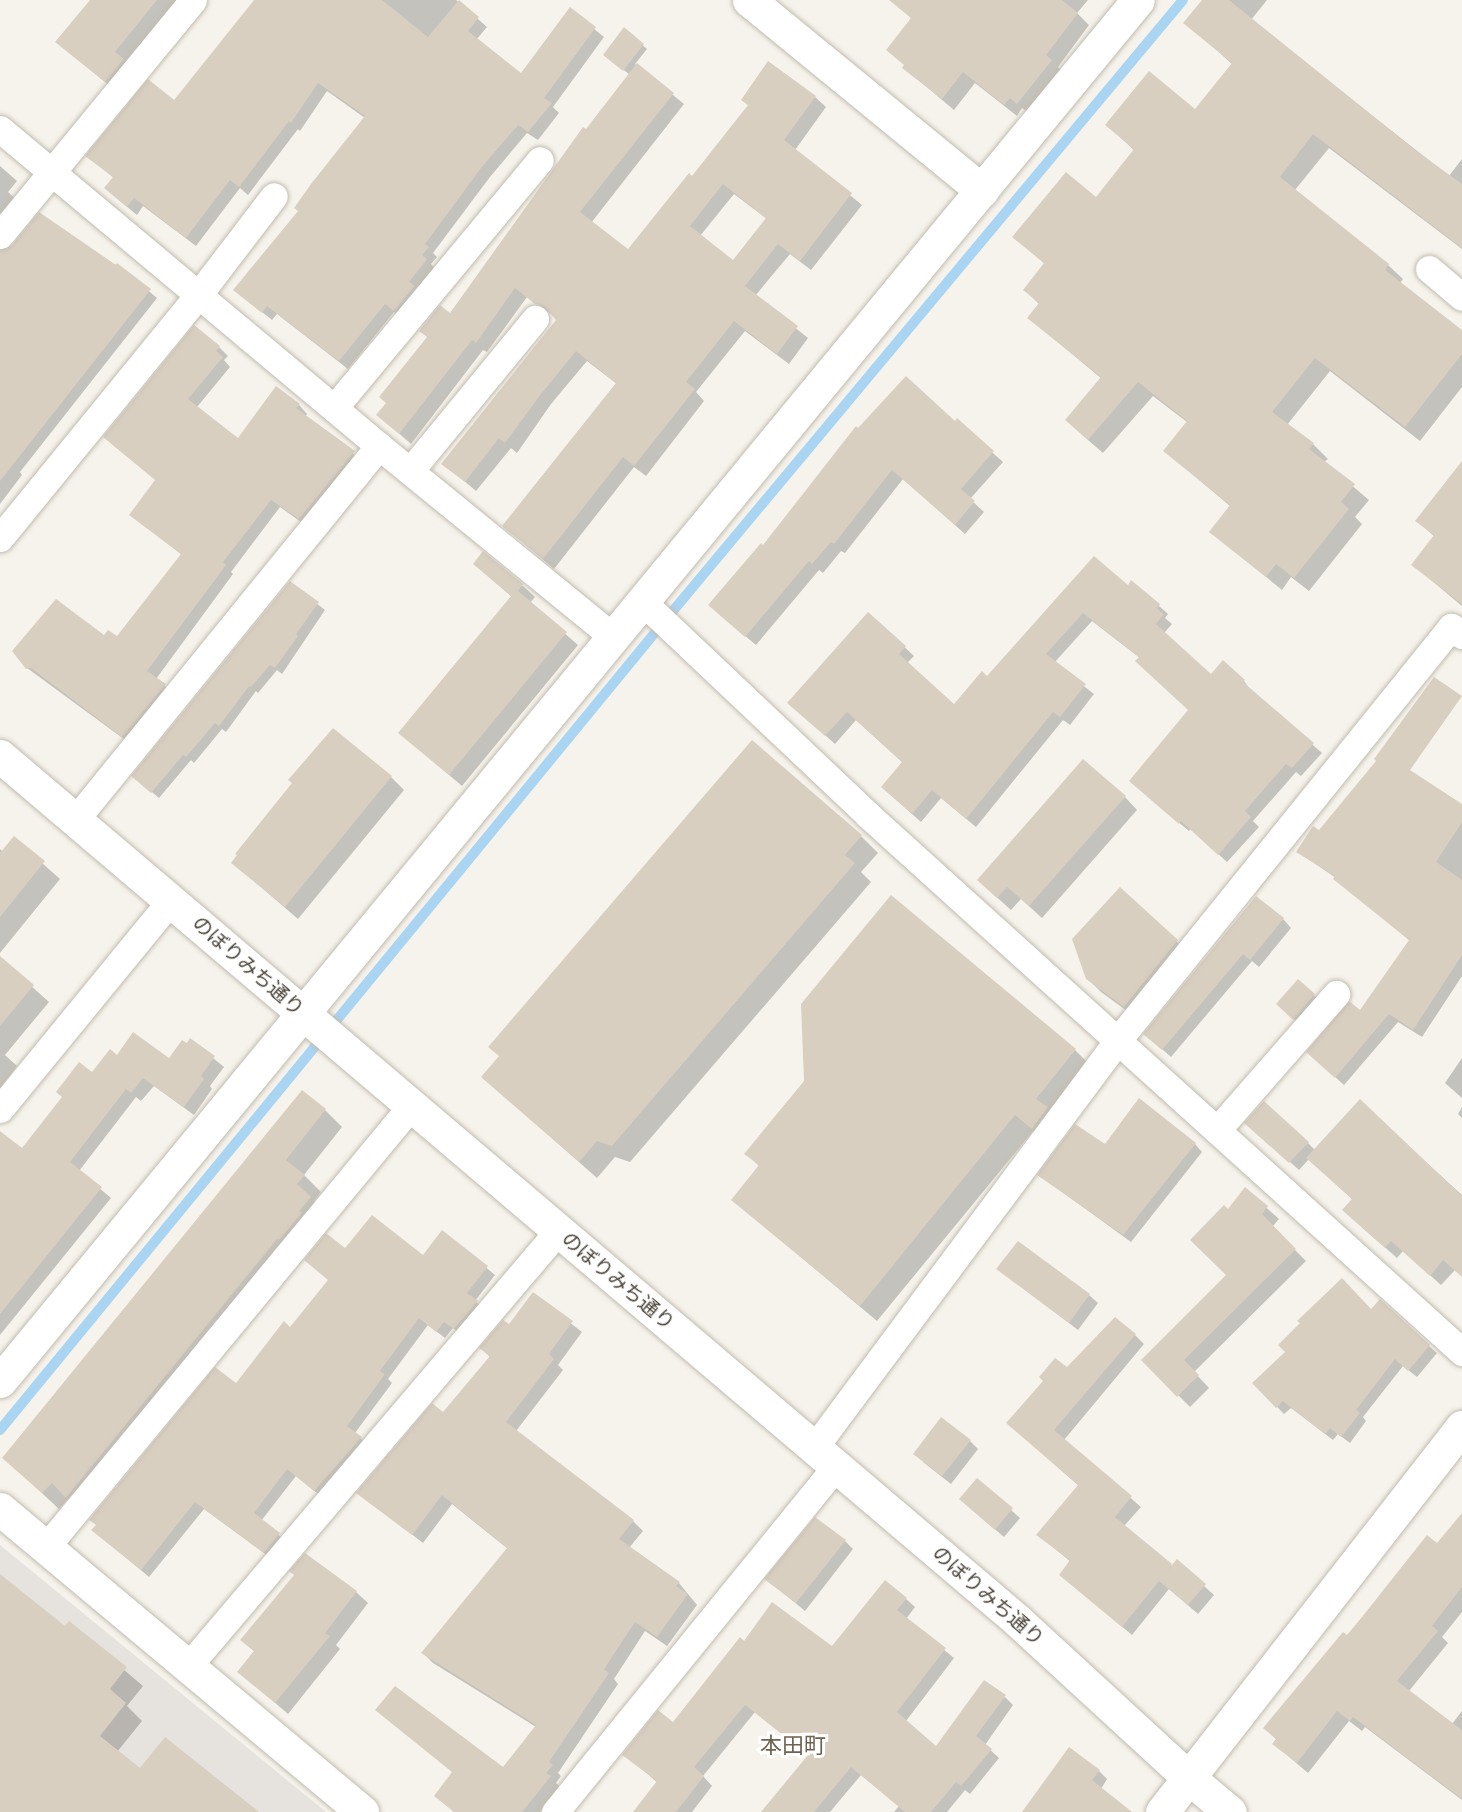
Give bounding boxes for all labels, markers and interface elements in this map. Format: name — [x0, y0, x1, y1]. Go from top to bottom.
street label: のぼりみち通り — [187, 911, 309, 1021]
street label: のぼりみち通り — [557, 1227, 679, 1335]
street label: のぼりみち通り — [927, 1541, 1049, 1651]
district label: 本田町 — [760, 1733, 826, 1759]

